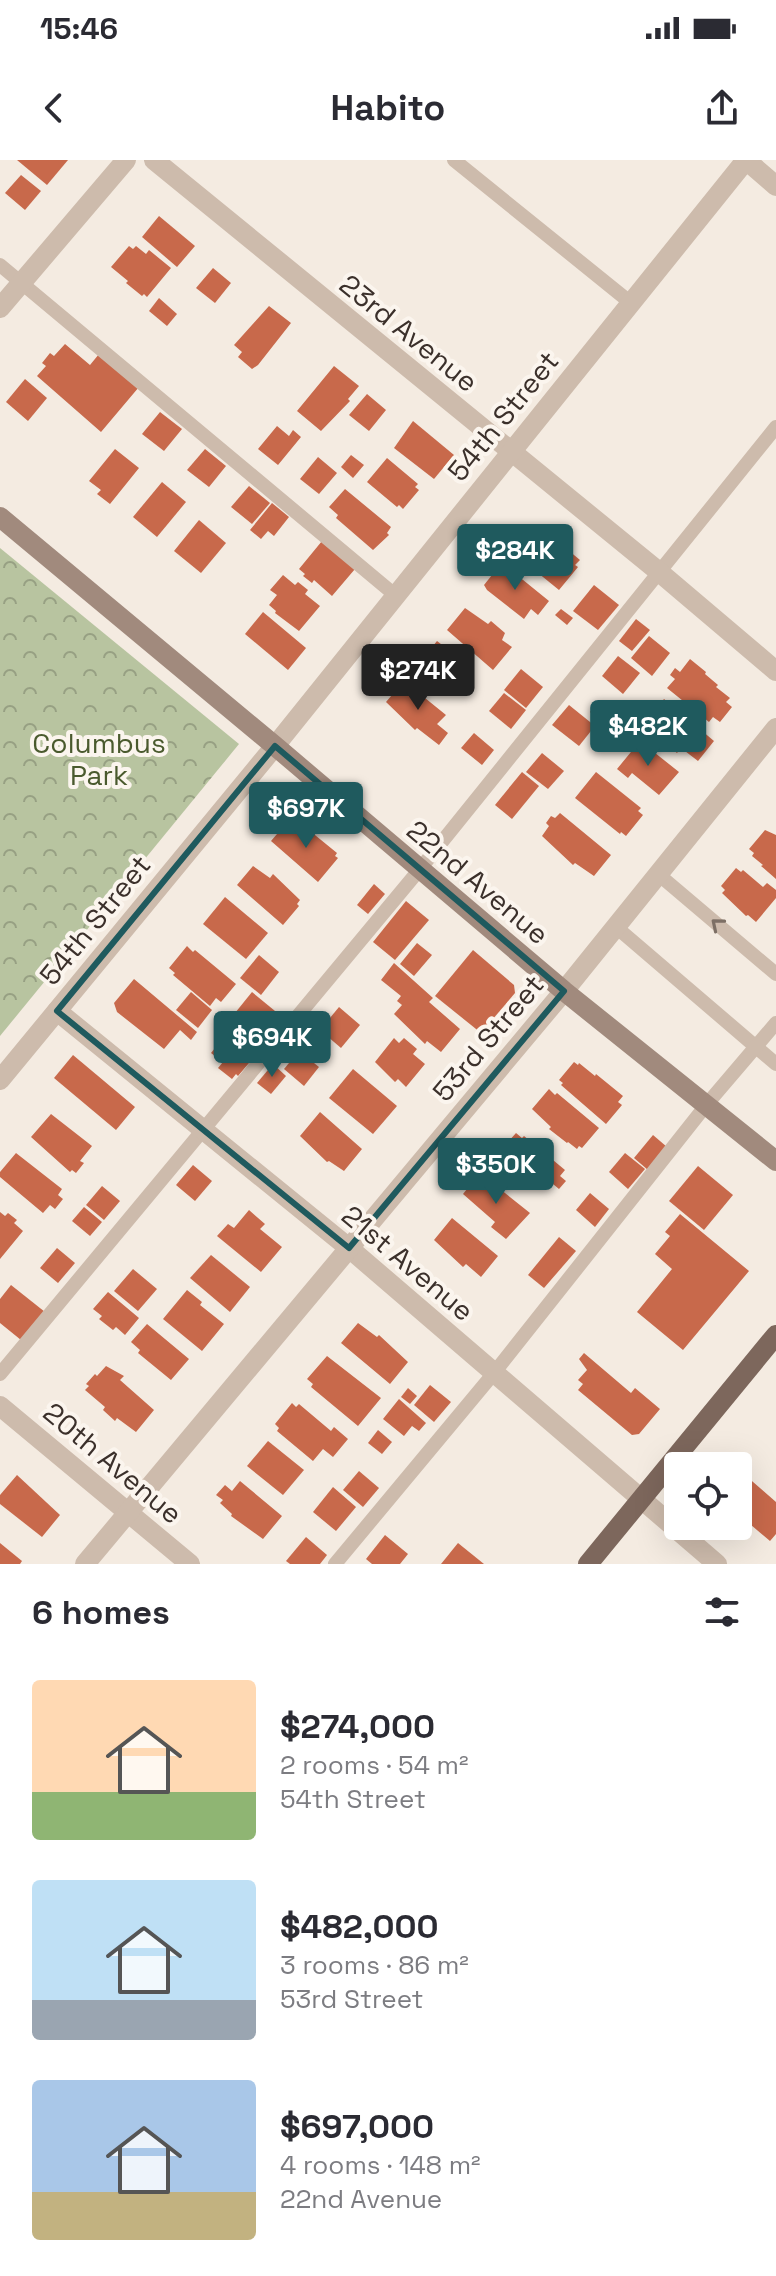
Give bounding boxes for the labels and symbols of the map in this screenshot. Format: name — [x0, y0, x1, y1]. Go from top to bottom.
street label: 23rd Avenue — [333, 266, 485, 400]
street label: 54th Street — [440, 344, 566, 488]
pin: $284K — [459, 524, 571, 592]
pin: $274K — [362, 644, 474, 712]
pin: $482K — [592, 700, 704, 768]
park label: Columbus Park — [32, 725, 166, 793]
pin: $697K — [250, 782, 362, 850]
street label: 22nd Avenue — [400, 812, 556, 952]
street label: 54th Street — [32, 848, 158, 992]
one-way arrow — [712, 919, 727, 933]
street label: 53rd Street — [425, 967, 551, 1109]
pin: $694K — [216, 1011, 328, 1079]
pin: $350K — [440, 1138, 552, 1206]
street label: 21st Avenue — [335, 1197, 481, 1329]
street label: 20th Avenue — [36, 1394, 190, 1532]

